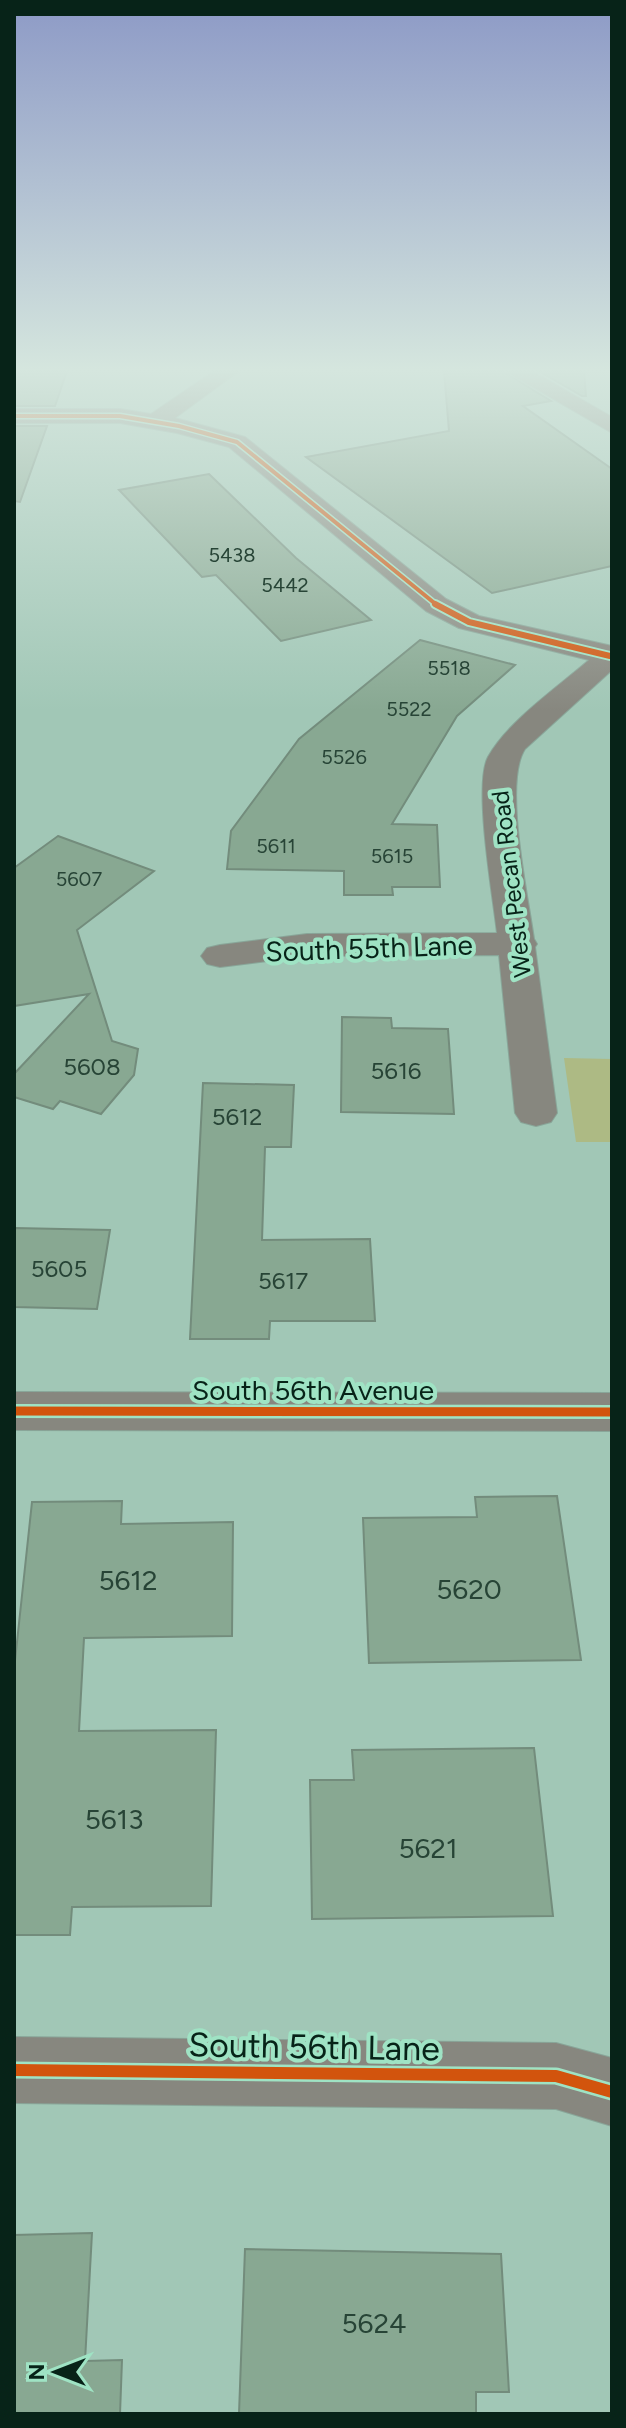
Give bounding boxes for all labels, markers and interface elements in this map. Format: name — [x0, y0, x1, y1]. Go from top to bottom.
house number: 5438 — [208, 543, 256, 567]
house number: 5442 — [261, 573, 309, 597]
house number: 5518 — [427, 656, 471, 680]
house number: 5522 — [386, 697, 432, 721]
house number: 5526 — [321, 745, 367, 769]
street label: West Pecan Road — [485, 789, 537, 979]
house number: 5611 — [256, 834, 296, 858]
house number: 5615 — [371, 844, 413, 868]
house number: 5607 — [56, 867, 102, 891]
street label: South 55th Lane — [265, 927, 473, 969]
house number: 5608 — [63, 1052, 121, 1081]
house number: 5616 — [371, 1056, 421, 1085]
house number: 5612 — [212, 1102, 262, 1131]
house number: 5605 — [31, 1254, 87, 1283]
house number: 5617 — [258, 1266, 308, 1295]
street label: South 56th Avenue — [192, 1373, 434, 1407]
house number: 5612 — [98, 1563, 158, 1597]
house number: 5620 — [436, 1572, 502, 1606]
house number: 5613 — [85, 1802, 143, 1836]
house number: 5621 — [398, 1831, 458, 1865]
street label: South 56th Lane — [188, 2024, 440, 2070]
house number: 5624 — [342, 2306, 407, 2340]
north arrow — [16, 2332, 96, 2412]
text: N — [23, 2363, 50, 2381]

